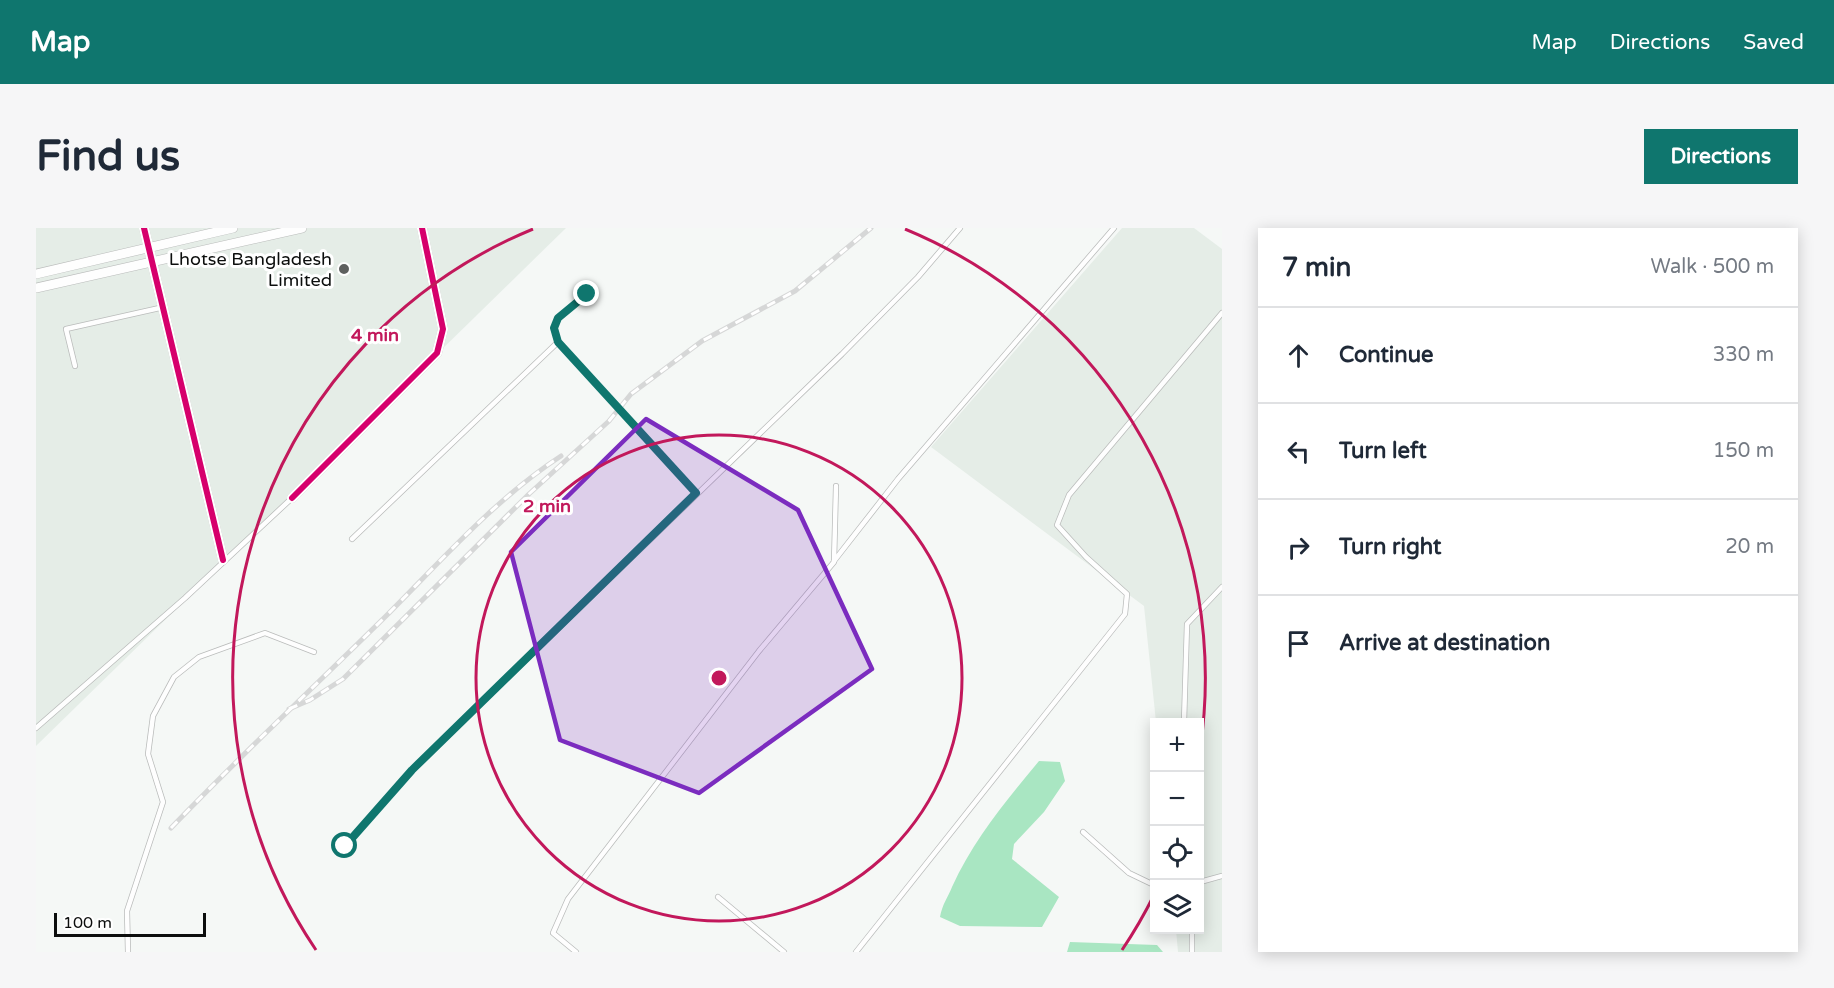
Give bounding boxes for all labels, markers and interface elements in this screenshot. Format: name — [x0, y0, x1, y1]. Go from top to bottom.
text: Map — [30, 25, 90, 59]
text: Map — [1531, 30, 1577, 55]
text: Directions — [1610, 30, 1710, 55]
text: Saved — [1743, 30, 1804, 55]
button: Directions — [1644, 129, 1798, 184]
text: Find us — [36, 131, 180, 182]
place label: Lhotse Bangladesh Limited — [169, 248, 332, 291]
text: 7 min — [1282, 252, 1351, 283]
text: Walk · 500 m — [1651, 255, 1774, 279]
marker: Lhotse Bangladesh Limited — [337, 262, 351, 276]
route end — [573, 280, 599, 306]
text: 4 min — [351, 324, 399, 346]
icon: ahead — [1282, 339, 1315, 372]
text: Continue — [1339, 342, 1434, 368]
text: 330 m — [1713, 343, 1774, 367]
icon: left — [1282, 435, 1315, 468]
text: Turn left — [1339, 438, 1427, 464]
text: 150 m — [1713, 439, 1774, 463]
text: 2 min — [523, 495, 571, 517]
icon: right — [1282, 531, 1315, 564]
text: Turn right — [1339, 534, 1441, 560]
text: 20 m — [1725, 535, 1774, 559]
icon: arrive — [1282, 627, 1315, 660]
text: Arrive at destination — [1339, 630, 1550, 656]
centre of rings — [709, 668, 729, 688]
map controls — [1150, 718, 1204, 934]
button: + — [1150, 718, 1204, 772]
button: − — [1150, 772, 1204, 826]
button: locate — [1150, 826, 1204, 880]
route start — [331, 832, 357, 858]
button: layers — [1150, 880, 1204, 934]
scale bar — [54, 910, 206, 938]
text: 100 m — [63, 913, 112, 933]

